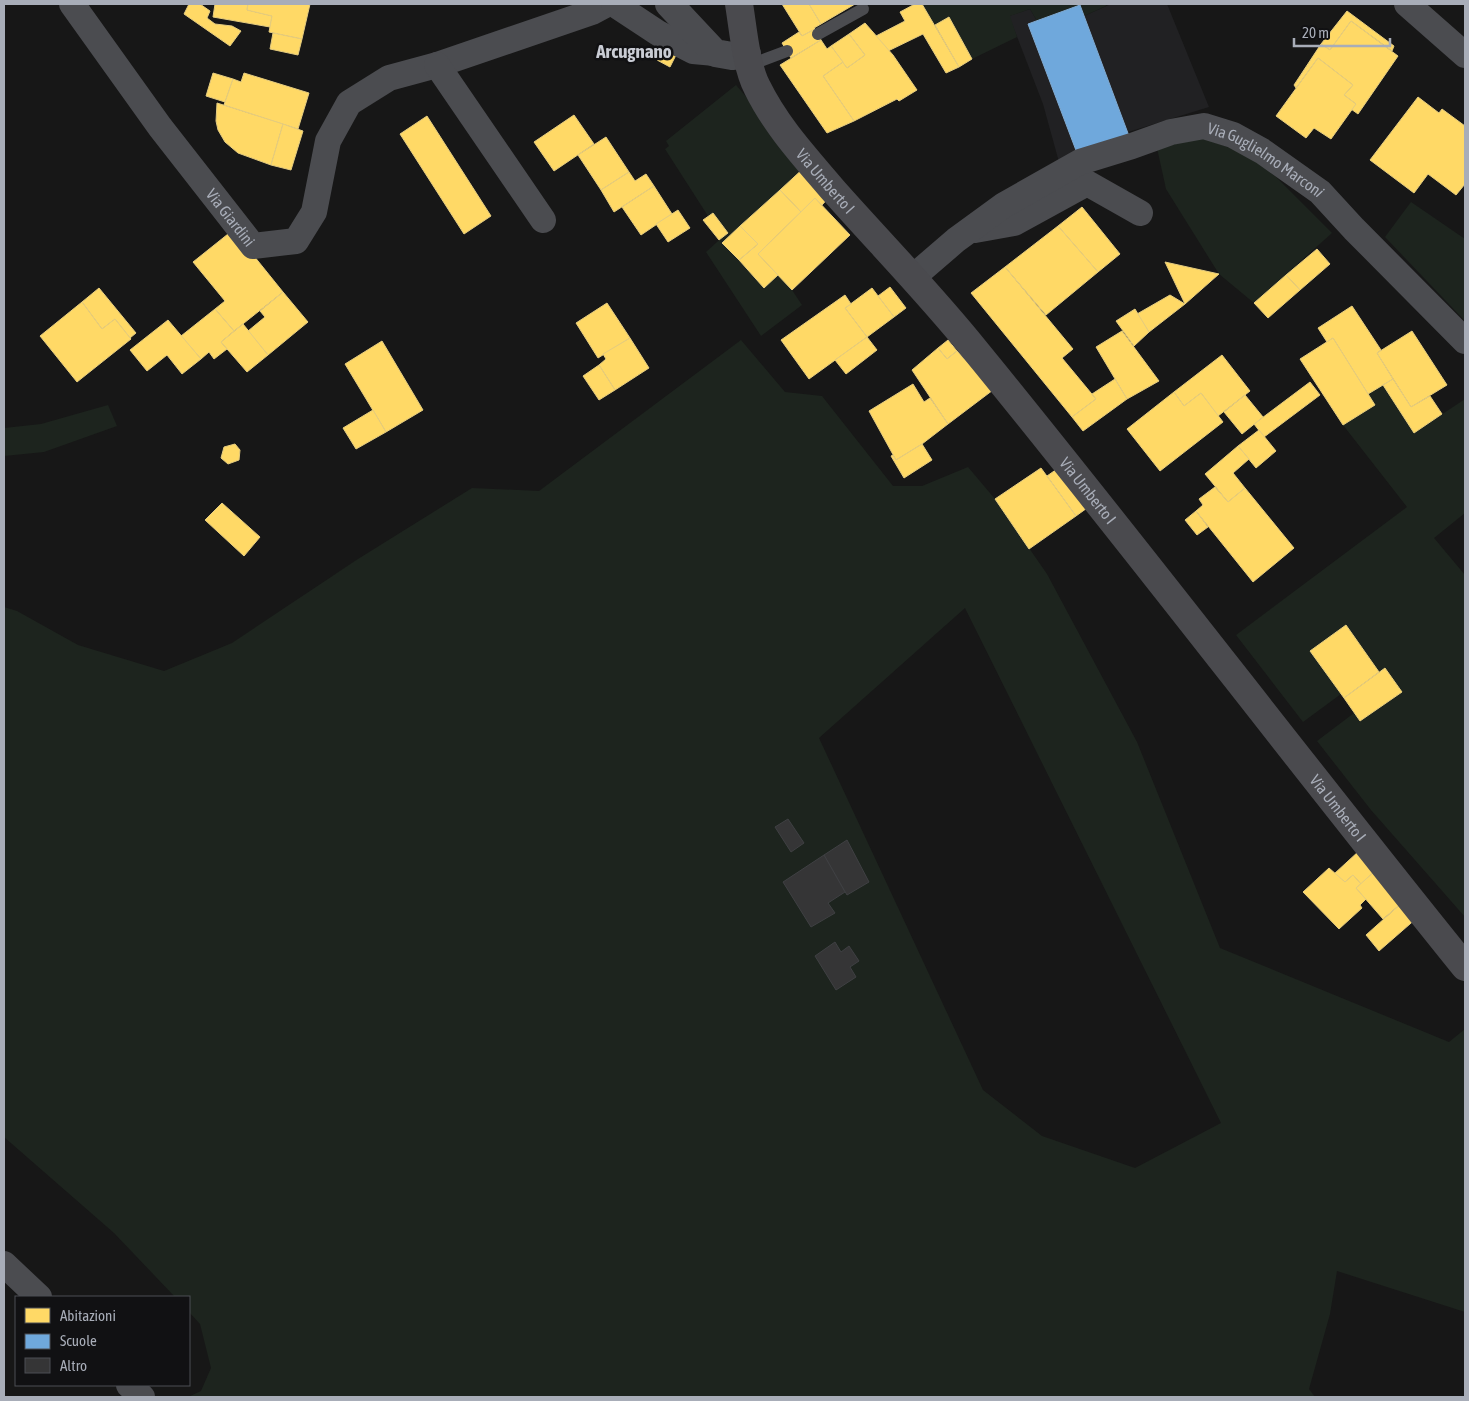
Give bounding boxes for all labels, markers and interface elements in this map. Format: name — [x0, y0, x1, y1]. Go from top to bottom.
scale bar — [1294, 15, 1390, 47]
text: 20 m — [1302, 24, 1329, 41]
district label: Arcugnano — [595, 40, 672, 62]
street label: Via Guglielmo Marconi — [1205, 119, 1328, 200]
street label: Via Umberto I — [793, 145, 859, 217]
street label: Via Giardini — [203, 185, 259, 250]
street label: Via Umberto I — [1056, 454, 1120, 527]
street label: Via Umberto I — [1306, 771, 1370, 845]
legend — [15, 1296, 190, 1386]
text: Abitazioni — [60, 1307, 116, 1324]
text: Scuole — [60, 1332, 97, 1349]
text: Altro — [60, 1357, 87, 1374]

